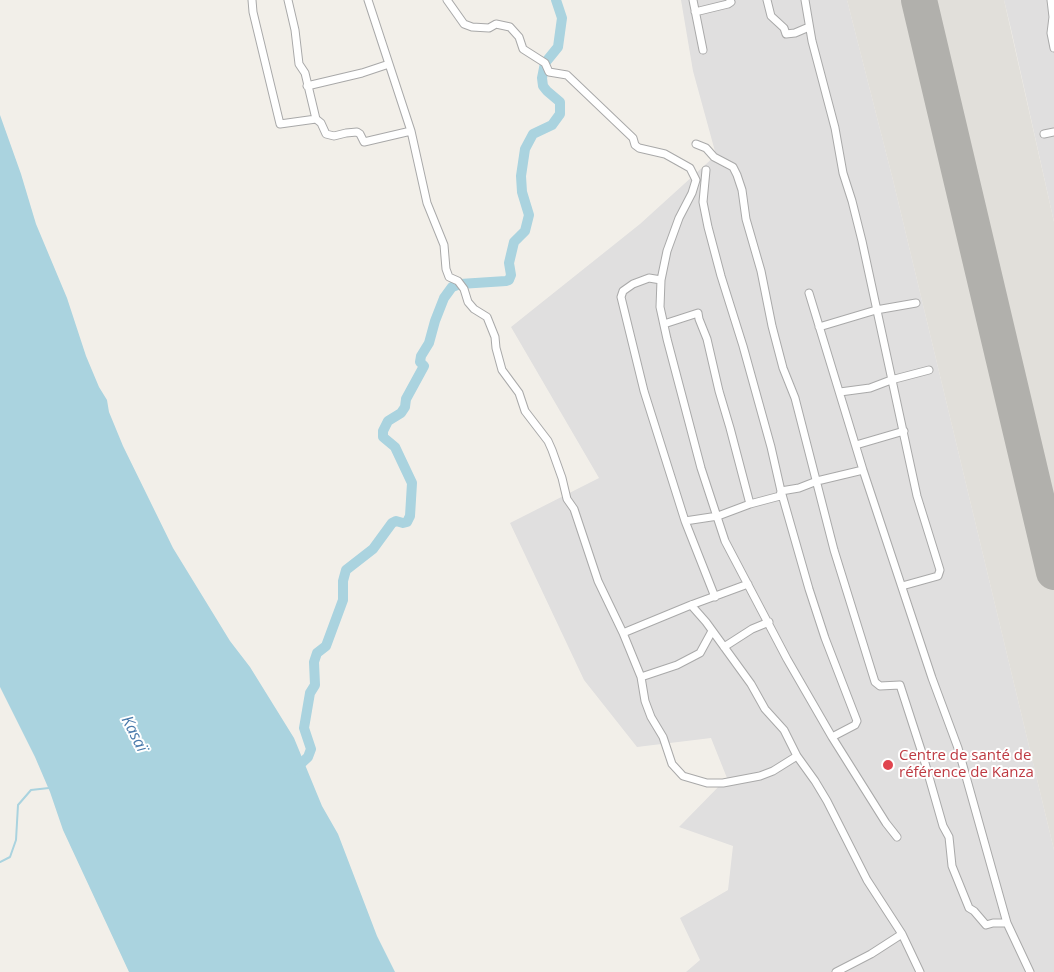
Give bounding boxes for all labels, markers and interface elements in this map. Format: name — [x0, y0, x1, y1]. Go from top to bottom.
water label: Kasaï — [117, 713, 151, 755]
place label: Centre de santé de référence de Kanza — [899, 747, 1034, 782]
marker: Centre de santé de référence de Kanza — [881, 758, 895, 772]

